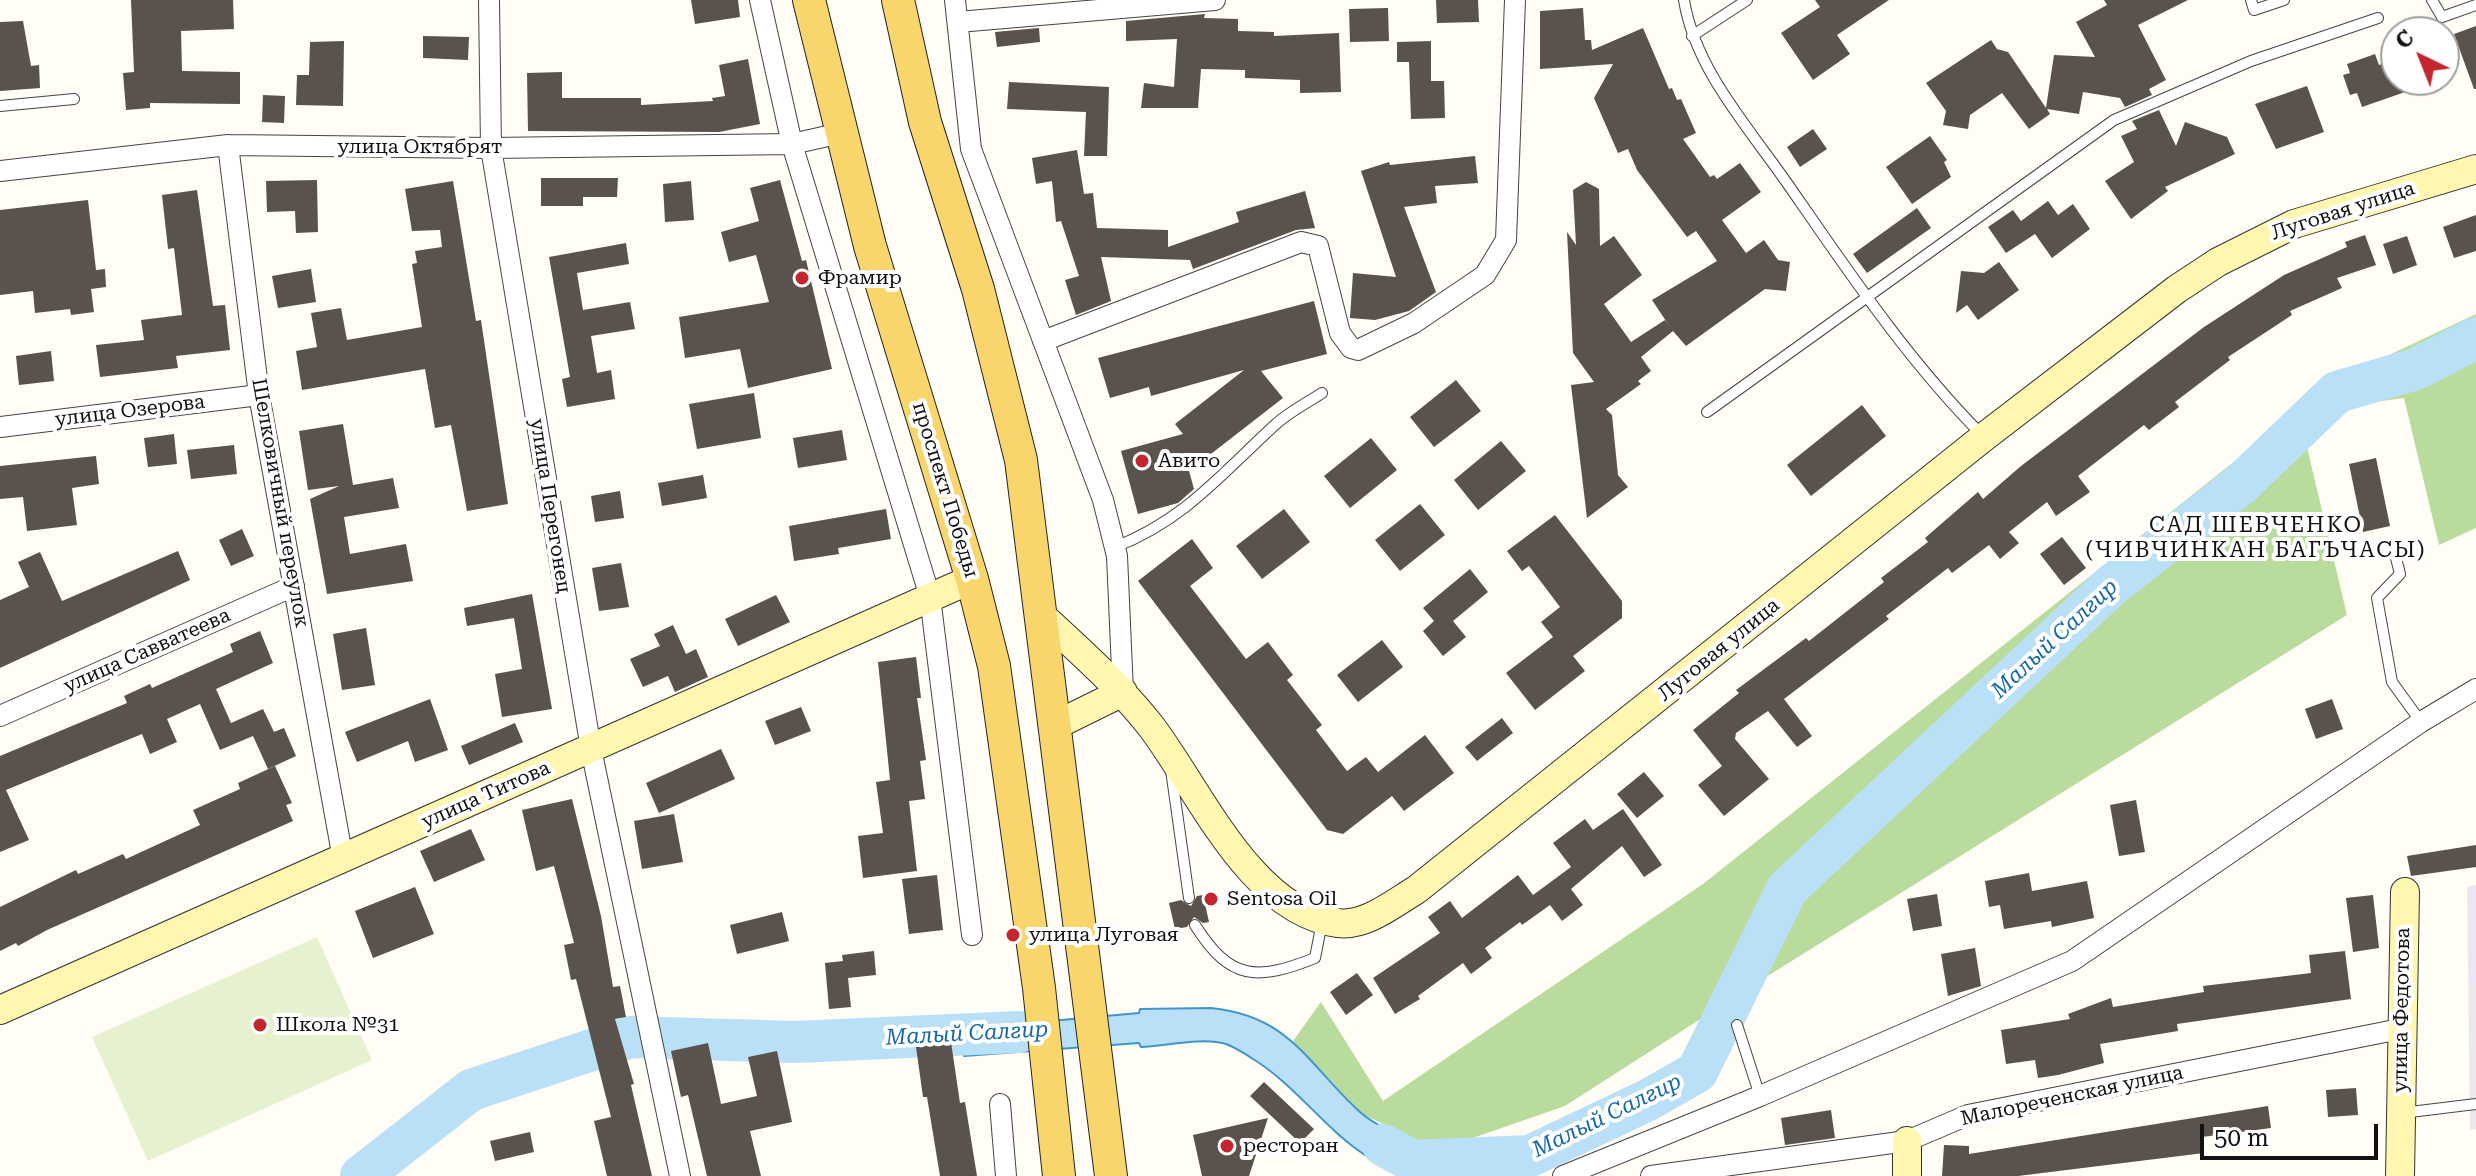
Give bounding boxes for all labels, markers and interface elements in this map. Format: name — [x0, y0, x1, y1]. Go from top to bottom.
north arrow — [2380, 16, 2460, 96]
text: С — [2390, 25, 2419, 54]
street label: улица Октябрят — [338, 135, 502, 159]
street label: Луговая улица — [2268, 176, 2418, 246]
place label: Фрамир — [818, 266, 902, 290]
marker: Фрамир — [793, 269, 811, 287]
street label: Шелковичный переулок — [246, 377, 314, 629]
street label: улица Озерова — [54, 390, 206, 432]
street label: проспект Победы — [907, 399, 983, 581]
street label: улица Перегонец — [524, 417, 576, 595]
place label: Авито — [1158, 449, 1220, 473]
marker: Авито — [1133, 452, 1151, 470]
district label: САД ШЕВЧЕНКО (ЧИВЧИНКАН БАГЪЧАСЫ) — [2085, 513, 2427, 564]
water label: Малый Салгир — [1986, 574, 2124, 704]
street label: Луговая улица — [1653, 594, 1785, 706]
street label: улица Савватеева — [60, 603, 234, 699]
street label: улица Титова — [418, 756, 554, 834]
place label: Sentosa Oil — [1227, 887, 1337, 911]
marker: Sentosa Oil — [1202, 890, 1220, 908]
place label: улица Луговая — [1029, 923, 1178, 947]
marker: улица Луговая — [1004, 926, 1022, 944]
street label: улица Федотова — [2389, 927, 2415, 1093]
place label: Школа №31 — [276, 1013, 399, 1037]
marker: Школа №31 — [251, 1016, 269, 1034]
water label: Малый Салгир — [885, 1017, 1049, 1051]
street label: Малореченская улица — [1959, 1061, 2185, 1131]
water label: Малый Салгир — [1528, 1068, 1686, 1164]
scale bar — [2204, 1108, 2382, 1158]
text: 50 m — [2214, 1124, 2269, 1152]
place label: ресторан — [1243, 1134, 1338, 1158]
marker: ресторан — [1218, 1137, 1236, 1155]

